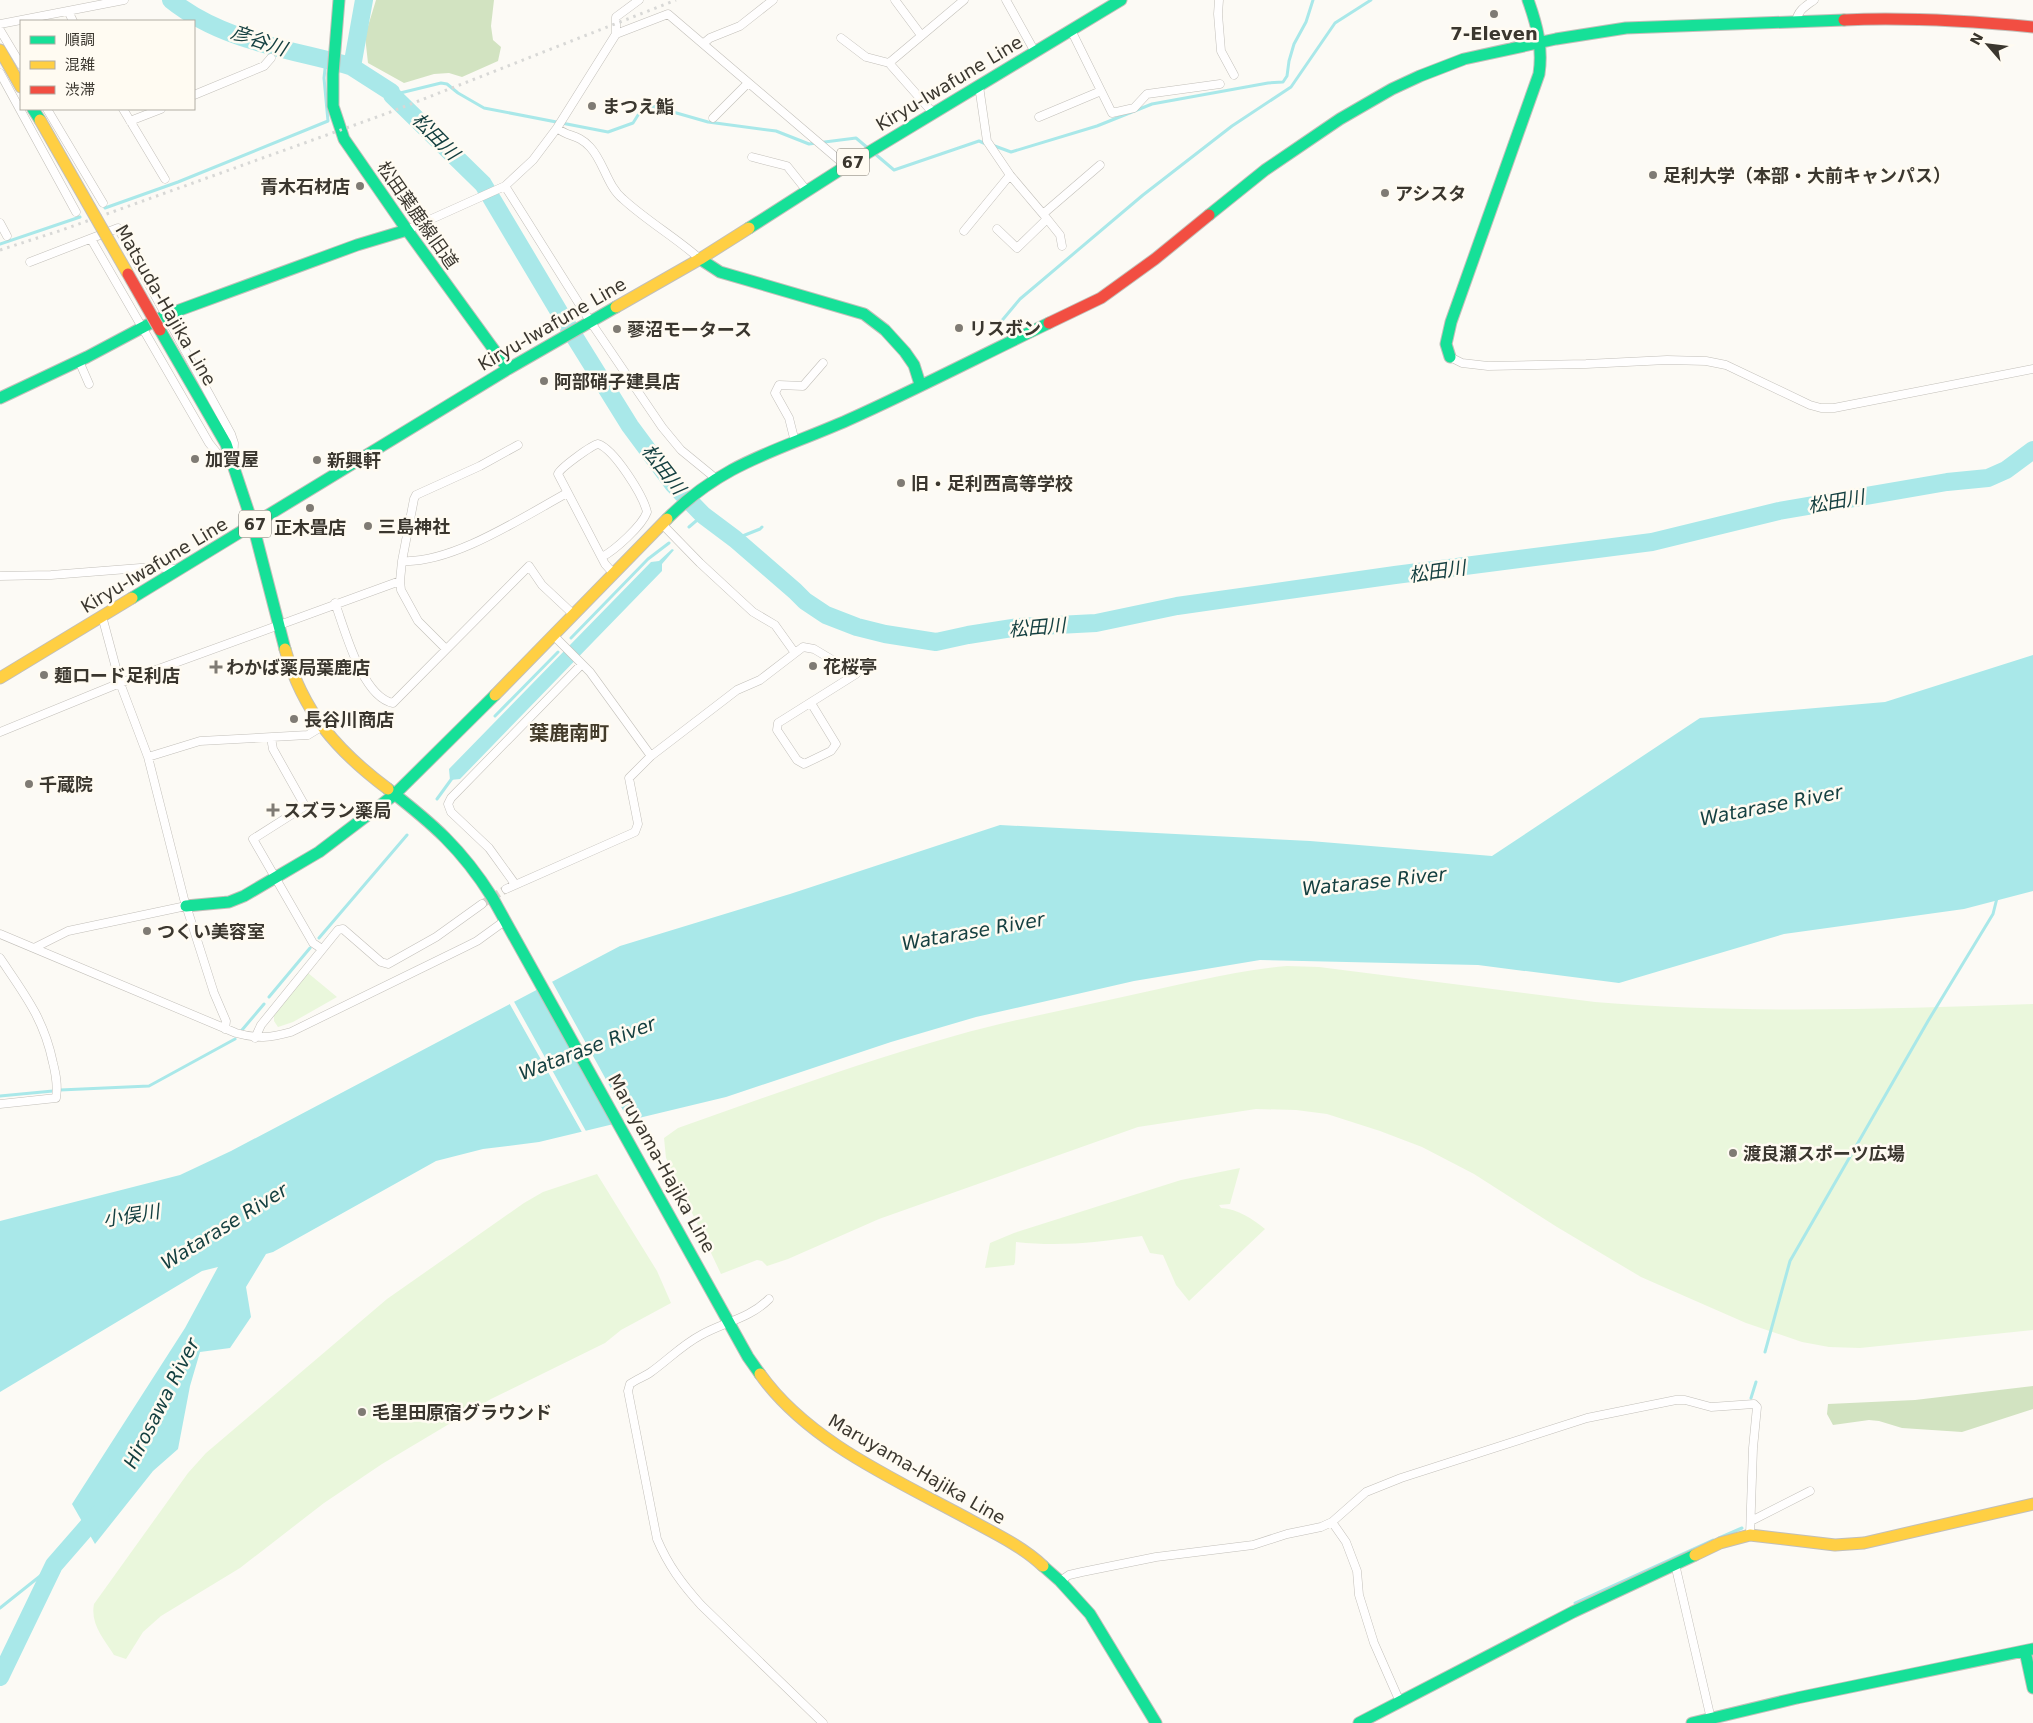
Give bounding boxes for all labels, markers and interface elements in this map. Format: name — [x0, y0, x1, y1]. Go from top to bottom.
marker: 7-Eleven — [1488, 8, 1500, 20]
legend — [20, 20, 195, 110]
water label: 彦谷川 — [228, 20, 291, 60]
north arrow — [1963, 20, 2013, 70]
place label: 7-Eleven — [1450, 23, 1538, 44]
text: N — [1967, 30, 1986, 48]
text: 順調 — [65, 31, 95, 49]
street label: Kiryu-Iwafune Line — [872, 31, 1026, 135]
text: 混雑 — [65, 56, 95, 74]
text: 渋滞 — [65, 81, 95, 99]
place label: まつえ鮨 — [602, 96, 674, 117]
marker: まつえ鮨 — [586, 100, 598, 112]
water label: 松田川 — [408, 108, 465, 165]
road number: 67 — [837, 148, 869, 176]
street label: 松田葉鹿線旧道 — [373, 157, 463, 273]
place label: 足利大学（本部・大前キャンパス） — [1663, 165, 1951, 186]
marker: 足利大学（本部・大前キャンパス） — [1647, 169, 1659, 181]
place label: 青木石材店 — [260, 176, 350, 197]
marker: 青木石材店 — [354, 180, 366, 192]
place label: アシスタ — [1395, 183, 1466, 204]
marker: アシスタ — [1379, 187, 1391, 199]
street label: Matsuda-Hajika Line — [111, 221, 221, 389]
street label: Kiryu-Iwafune Line — [474, 273, 630, 375]
place label: リスボン — [969, 318, 1041, 339]
place label: 蓼沼モータース — [627, 319, 752, 340]
marker: リスボン — [953, 322, 965, 334]
marker: 蓼沼モータース — [611, 323, 623, 335]
place label: 阿部硝子建具店 — [554, 371, 680, 392]
marker: 阿部硝子建具店 — [538, 375, 550, 387]
water label: 松田川 — [638, 440, 691, 500]
place label: 加賀屋 — [205, 449, 259, 470]
place label: 新興軒 — [327, 450, 381, 471]
marker: 加賀屋 — [189, 453, 201, 465]
marker: 新興軒 — [311, 454, 323, 466]
place label: 旧・足利西高等学校 — [911, 473, 1073, 494]
marker: 旧・足利西高等学校 — [895, 477, 907, 489]
water label: 松田川 — [1806, 485, 1868, 517]
marker: 正木畳店 — [304, 502, 316, 514]
road number: 67 — [239, 510, 271, 538]
street label: Kiryu-Iwafune Line — [77, 513, 231, 617]
place label: 三島神社 — [378, 516, 450, 537]
place label: 正木畳店 — [274, 517, 346, 538]
marker: 三島神社 — [362, 520, 374, 532]
water label: 松田川 — [1407, 556, 1469, 586]
water label: 松田川 — [1008, 613, 1068, 640]
place label: 花桜亭 — [823, 656, 877, 677]
place label: わかば薬局葉鹿店 — [226, 657, 370, 678]
marker: 花桜亭 — [807, 660, 819, 672]
marker: わかば薬局葉鹿店 — [210, 661, 222, 673]
place label: 麺ロード足利店 — [54, 665, 180, 686]
marker: 麺ロード足利店 — [38, 669, 50, 681]
place label: 長谷川商店 — [304, 709, 394, 730]
marker: 長谷川商店 — [288, 713, 300, 725]
district label: 葉鹿南町 — [529, 721, 609, 745]
place label: 千蔵院 — [39, 774, 93, 795]
marker: 千蔵院 — [23, 778, 35, 790]
water label: Watarase River — [1698, 780, 1845, 830]
place label: スズラン薬局 — [283, 800, 391, 821]
marker: スズラン薬局 — [267, 804, 279, 816]
water label: Watarase River — [1301, 862, 1448, 900]
water label: Watarase River — [900, 907, 1047, 954]
place label: つくい美容室 — [157, 921, 265, 942]
marker: つくい美容室 — [141, 925, 153, 937]
water label: Watarase River — [515, 1011, 660, 1084]
street label: Maruyama-Hajika Line — [604, 1070, 720, 1256]
place label: 渡良瀬スポーツ広場 — [1743, 1143, 1905, 1164]
marker: 渡良瀬スポーツ広場 — [1727, 1147, 1739, 1159]
water label: Watarase River — [157, 1178, 292, 1274]
water label: 小俣川 — [101, 1199, 163, 1230]
water label: Hirosawa River — [119, 1333, 204, 1472]
place label: 毛里田原宿グラウンド — [372, 1402, 552, 1423]
marker: 毛里田原宿グラウンド — [356, 1406, 368, 1418]
street label: Maruyama-Hajika Line — [825, 1410, 1009, 1528]

